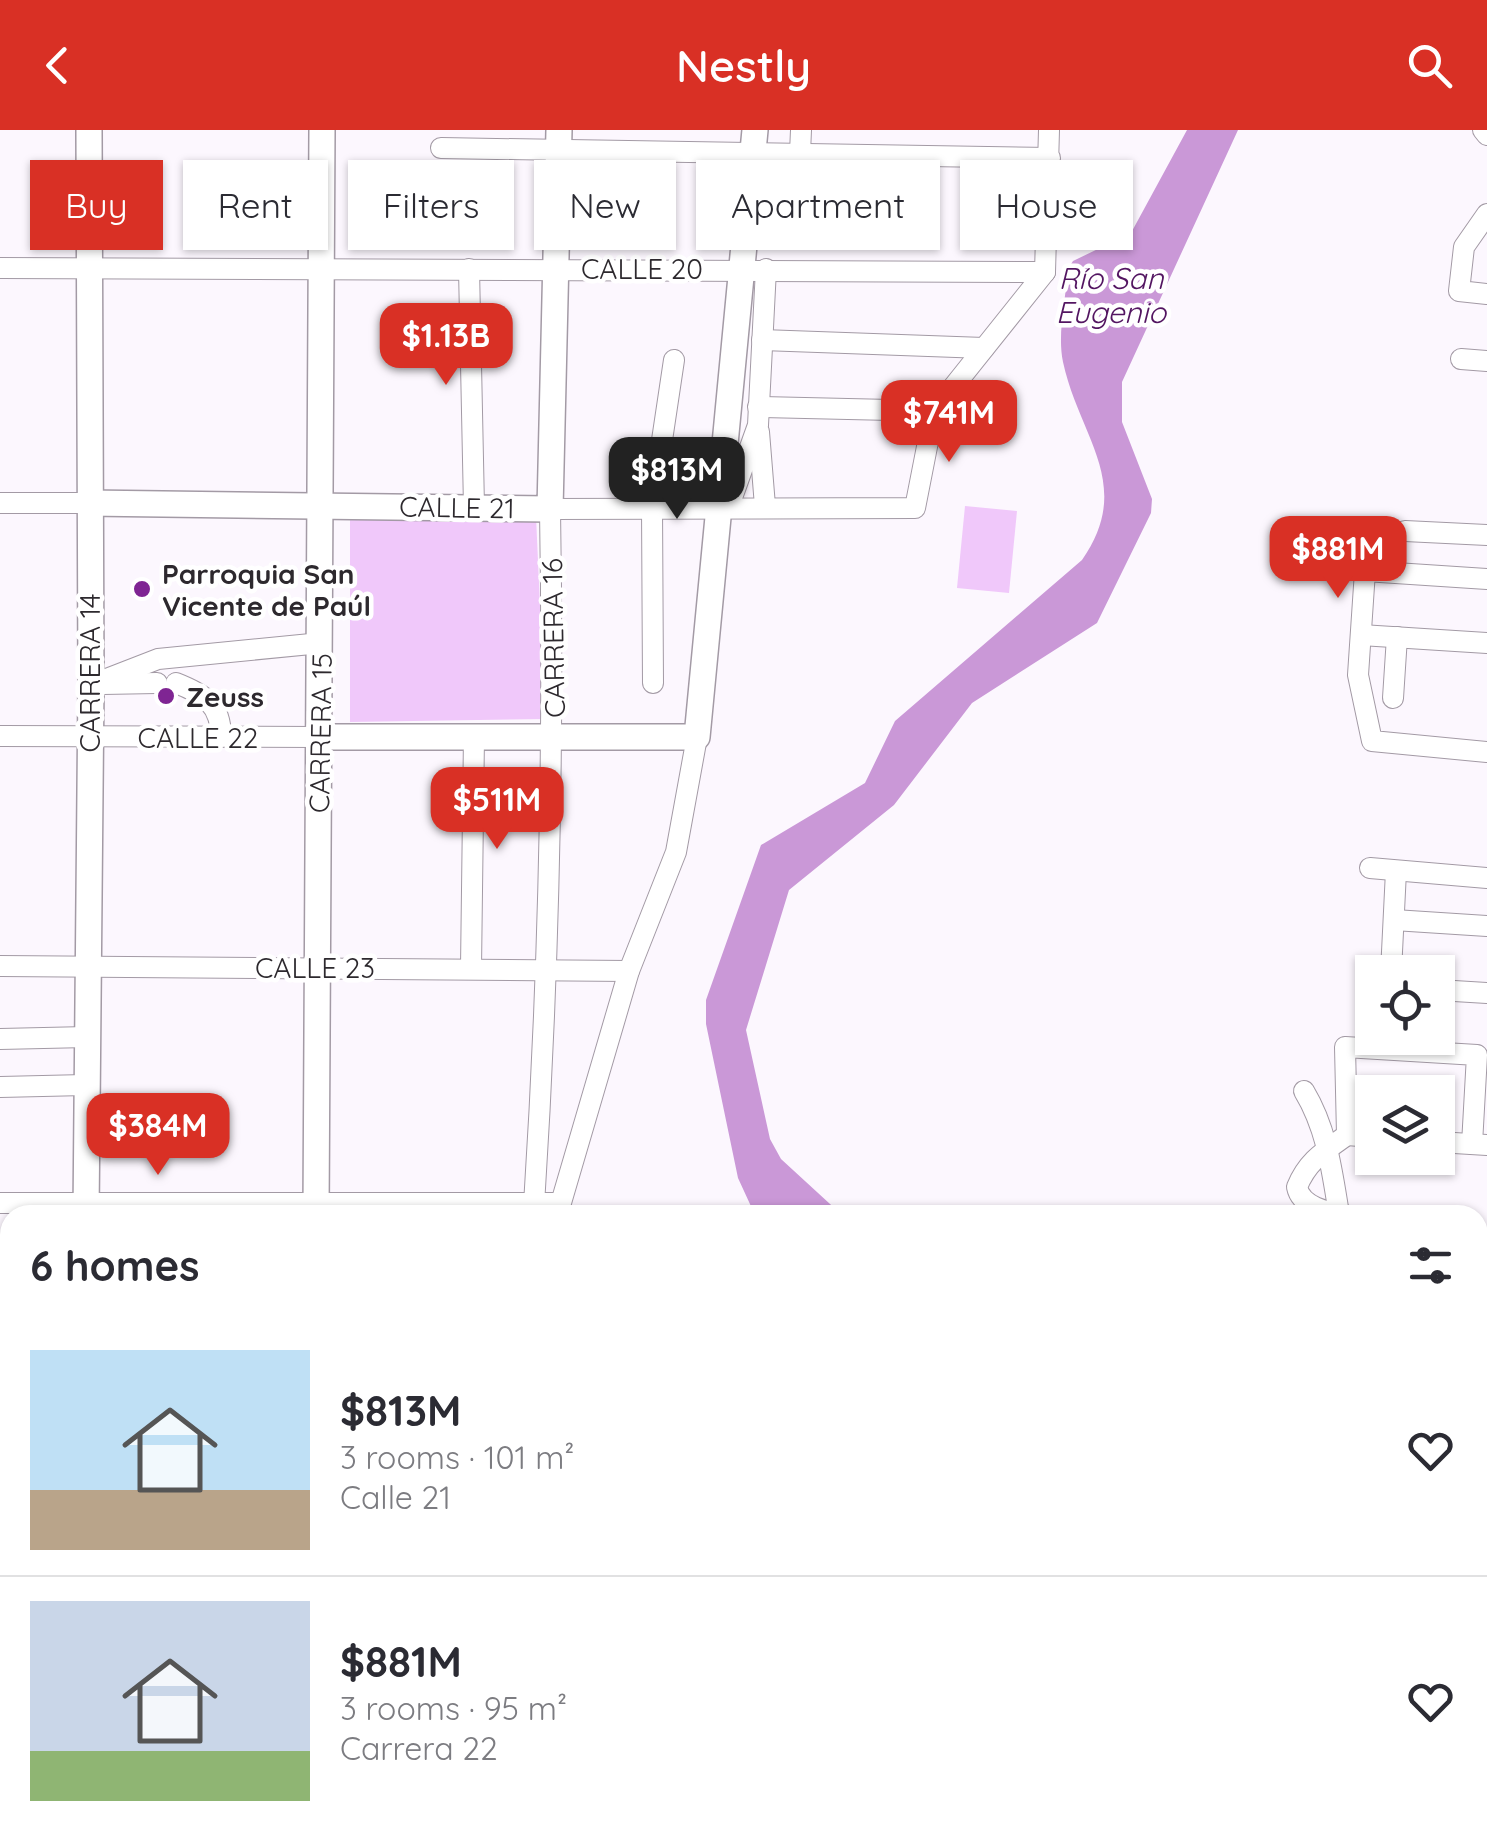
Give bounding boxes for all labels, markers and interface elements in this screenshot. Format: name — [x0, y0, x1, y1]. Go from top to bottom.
text: Nestly — [676, 37, 811, 93]
icon: back — [30, 38, 85, 93]
icon: search — [1402, 38, 1457, 93]
chip: Buy — [30, 160, 163, 250]
chip: Rent — [183, 160, 328, 250]
chip: Filters — [348, 160, 514, 250]
chip: New — [534, 160, 676, 250]
chip: Apartment — [696, 160, 940, 250]
chip: House — [960, 160, 1133, 250]
street label: CALLE 20 — [581, 251, 703, 286]
water label: Río San Eugenio — [1056, 259, 1168, 331]
pin: $1.13B — [365, 303, 527, 388]
text: $1.13B — [402, 315, 490, 355]
pin: $741M — [879, 380, 1019, 465]
text: $741M — [903, 392, 995, 432]
pin: $813M — [607, 437, 747, 522]
text: $813M — [631, 449, 723, 489]
street label: CALLE 21 — [399, 488, 515, 526]
pin: $881M — [1268, 516, 1408, 601]
text: $881M — [1292, 528, 1384, 568]
place label: Parroquia San Vicente de Paúl — [162, 556, 371, 623]
street label: CARRERA 16 — [534, 558, 572, 718]
marker: Parroquia San Vicente de Paúl — [131, 578, 153, 600]
street label: CARRERA 14 — [72, 593, 107, 753]
street label: CARRERA 15 — [301, 653, 339, 813]
place label: Zeuss — [186, 679, 264, 714]
marker: Zeuss — [155, 685, 177, 707]
street label: CALLE 22 — [138, 720, 258, 755]
pin: $511M — [427, 767, 567, 852]
text: $511M — [453, 779, 541, 819]
street label: CALLE 23 — [255, 950, 375, 985]
map controls — [1355, 955, 1455, 1175]
button: locate — [1355, 955, 1455, 1055]
button: layers — [1355, 1075, 1455, 1175]
pin: $384M — [88, 1093, 228, 1178]
text: $384M — [109, 1105, 207, 1145]
icon: filters — [1403, 1238, 1458, 1293]
text: 6 homes — [30, 1239, 200, 1292]
text: $813M — [340, 1384, 461, 1437]
icon: home — [110, 1390, 230, 1510]
icon: heart — [1403, 1423, 1458, 1478]
text: 3 rooms · 101 m² — [340, 1437, 574, 1477]
text: Calle 21 — [340, 1477, 451, 1517]
text: $881M — [340, 1635, 462, 1688]
icon: home — [110, 1641, 230, 1761]
icon: heart — [1403, 1674, 1458, 1729]
text: 3 rooms · 95 m² — [340, 1688, 567, 1728]
text: Carrera 22 — [340, 1728, 498, 1768]

